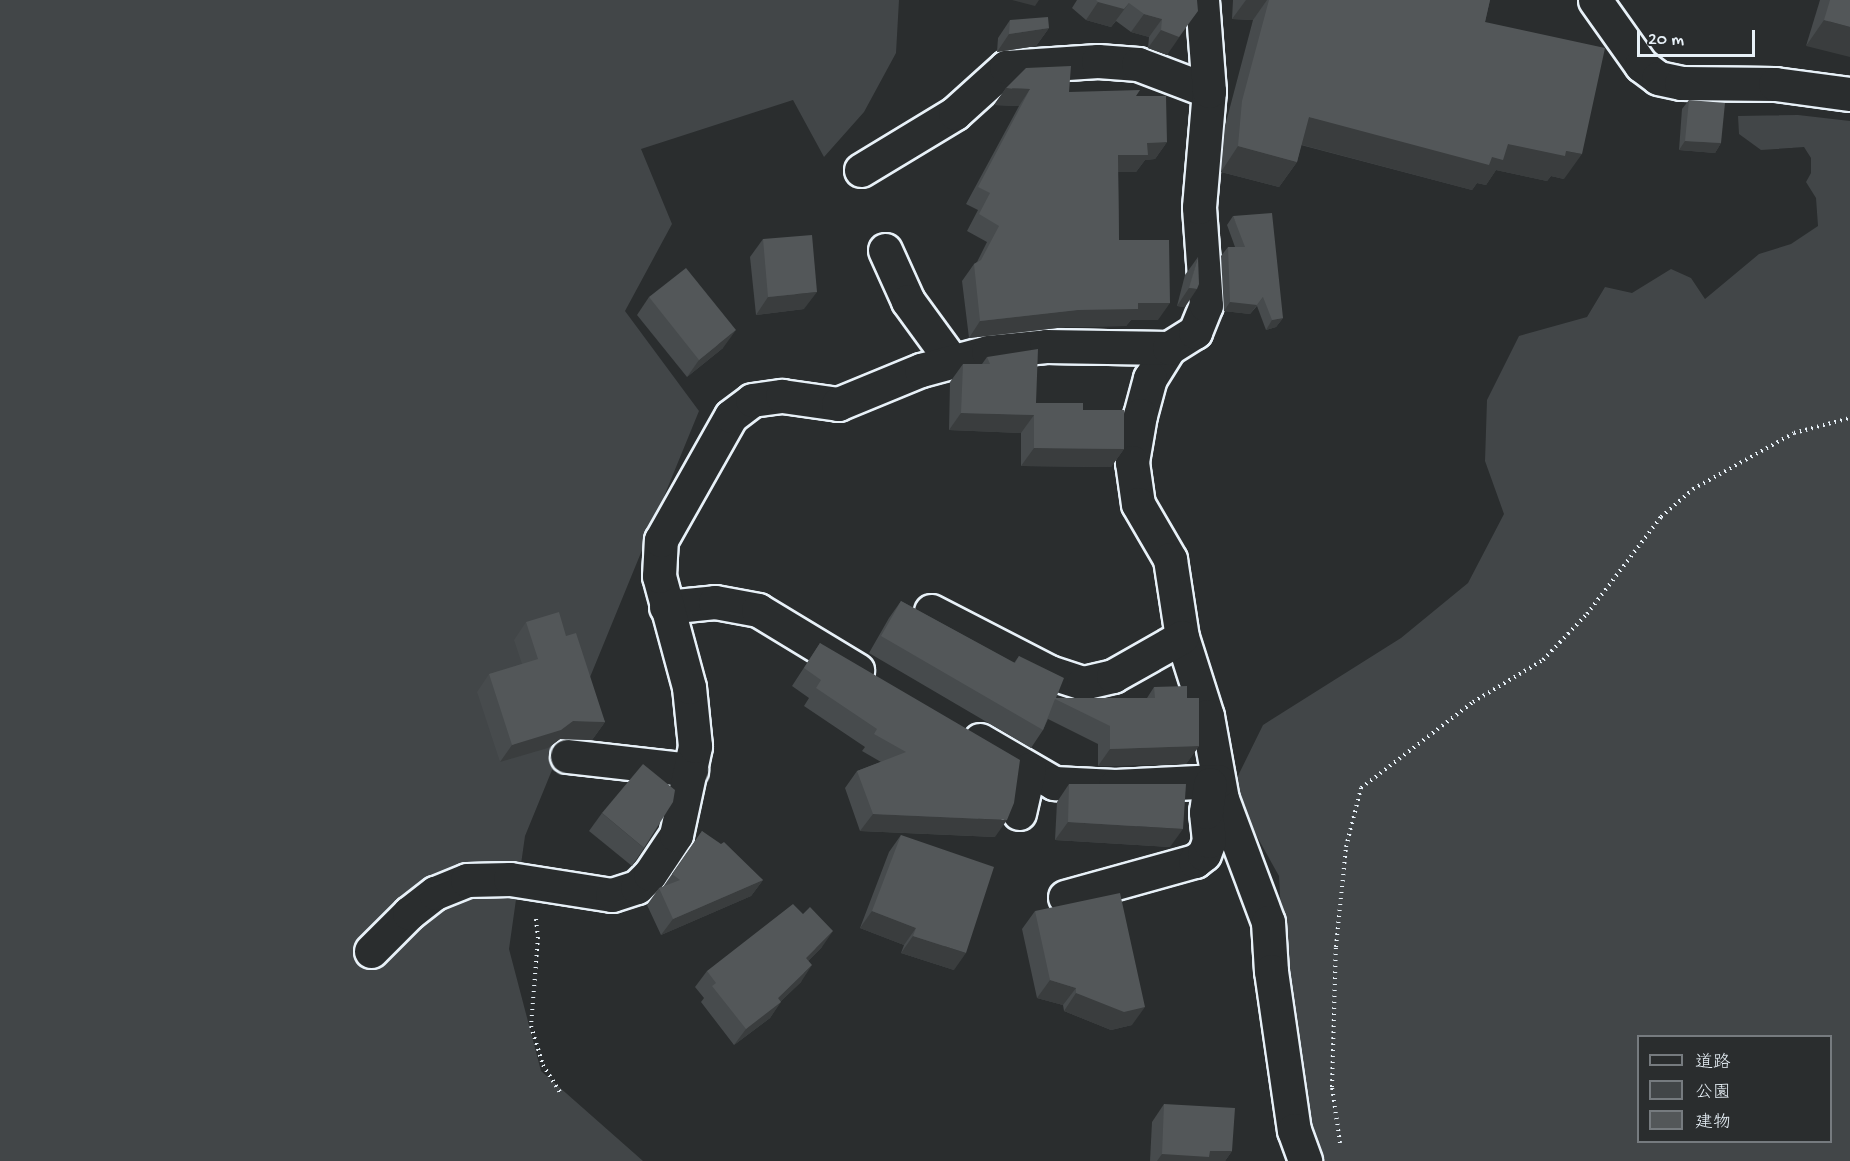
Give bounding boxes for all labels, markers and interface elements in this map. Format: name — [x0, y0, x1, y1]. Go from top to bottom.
scale bar — [1640, 18, 1758, 56]
text: 20 m — [1648, 30, 1684, 51]
legend — [1637, 1035, 1832, 1143]
text: 道路 — [1695, 1053, 1731, 1074]
text: 公園 — [1695, 1083, 1731, 1104]
text: 建物 — [1695, 1113, 1731, 1134]

